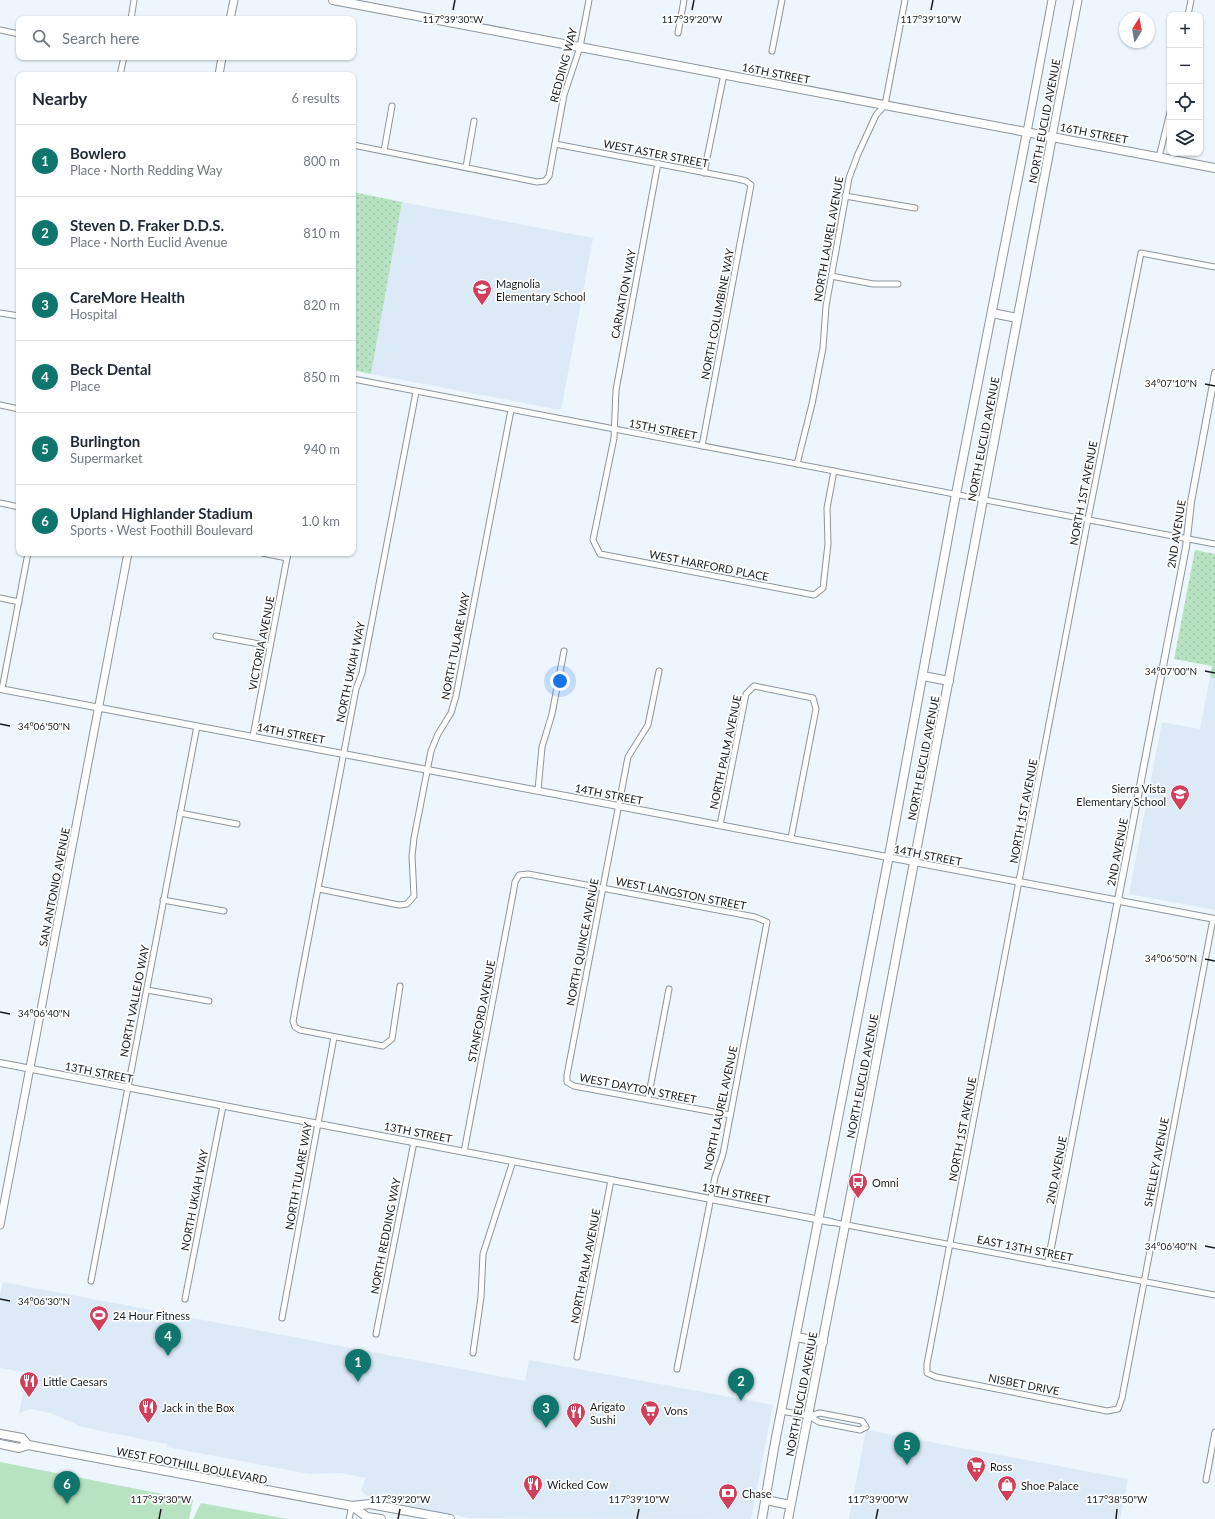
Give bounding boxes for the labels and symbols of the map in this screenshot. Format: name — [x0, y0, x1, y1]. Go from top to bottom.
north arrow — [1119, 12, 1155, 48]
text: 117°39'30"W — [423, 13, 484, 25]
text: 117°39'20"W — [662, 13, 723, 25]
text: 117°39'10"W — [901, 13, 962, 25]
street label: REDDING WAY — [547, 26, 579, 104]
street label: NORTH EUCLID AVENUE — [1026, 58, 1062, 184]
street label: 16TH STREET — [741, 60, 812, 86]
street label: 16TH STREET — [1059, 120, 1130, 146]
street label: WEST ASTER STREET — [602, 136, 710, 170]
street label: NORTH LAUREL AVENUE — [811, 175, 845, 303]
street label: NORTH COLUMBINE WAY — [698, 247, 736, 381]
street label: CARNATION WAY — [608, 248, 638, 340]
place label: Magnolia Elementary School — [496, 277, 586, 303]
school or university icon: Magnolia Elementary School — [471, 278, 493, 306]
street label: NORTH EUCLID AVENUE — [965, 376, 1001, 502]
text: 34°07'10"N — [1145, 377, 1197, 389]
street label: 15TH STREET — [628, 416, 699, 442]
street label: NORTH 1ST AVENUE — [1067, 440, 1099, 546]
street label: 2ND AVENUE — [1164, 499, 1188, 569]
street label: WEST HARFORD PLACE — [648, 547, 770, 583]
street label: NORTH TULARE WAY — [438, 591, 472, 701]
street label: VICTORIA AVENUE — [245, 595, 277, 691]
street label: NORTH UKIAH WAY — [333, 620, 367, 724]
text: 34°07'00"N — [1145, 665, 1197, 677]
your location — [550, 671, 570, 691]
street label: NORTH PALM AVENUE — [706, 693, 744, 811]
street label: NORTH EUCLID AVENUE — [905, 695, 941, 821]
text: 34°06'50"N — [18, 720, 70, 732]
street label: 14TH STREET — [256, 720, 327, 746]
street label: NORTH 1ST AVENUE — [1007, 758, 1039, 864]
street label: 14TH STREET — [574, 781, 645, 807]
place label: Sierra Vista Elementary School — [1076, 782, 1166, 808]
school or university icon: Sierra Vista Elementary School — [1169, 783, 1191, 811]
street label: 2ND AVENUE — [1104, 817, 1130, 887]
street label: SAN ANTONIO AVENUE — [36, 826, 72, 948]
street label: 14TH STREET — [893, 842, 964, 868]
street label: WEST LANGSTON STREET — [615, 874, 748, 912]
street label: NORTH QUINCE AVENUE — [563, 877, 601, 1007]
street label: NORTH VALLEJO WAY — [117, 944, 151, 1058]
text: 34°06'50"N — [1145, 952, 1197, 964]
street label: STANFORD AVENUE — [465, 959, 497, 1063]
text: 34°06'40"N — [18, 1007, 70, 1019]
street label: NORTH EUCLID AVENUE — [844, 1013, 880, 1139]
street label: NORTH LAUREL AVENUE — [700, 1045, 740, 1171]
street label: 13TH STREET — [64, 1059, 135, 1085]
street label: WEST DAYTON STREET — [578, 1070, 698, 1106]
street label: NORTH 1ST AVENUE — [946, 1076, 978, 1182]
street label: SHELLEY AVENUE — [1141, 1116, 1171, 1208]
street label: 13TH STREET — [383, 1119, 454, 1145]
street label: NORTH TULARE WAY — [282, 1121, 314, 1231]
street label: 2ND AVENUE — [1043, 1135, 1069, 1205]
street label: NORTH UKIAH WAY — [178, 1148, 210, 1252]
bus stop icon: Omni — [847, 1171, 869, 1199]
place label: Omni — [872, 1176, 899, 1189]
street label: NORTH REDDING WAY — [367, 1177, 403, 1295]
street label: 13TH STREET — [701, 1180, 772, 1206]
street label: NORTH PALM AVENUE — [567, 1207, 603, 1325]
street label: EAST 13TH STREET — [976, 1232, 1075, 1264]
text: 34°06'40"N — [1145, 1240, 1197, 1252]
text: 34°06'30"N — [18, 1295, 70, 1307]
sports icon: 24 Hour Fitness — [88, 1304, 110, 1332]
place label: 24 Hour Fitness — [113, 1309, 190, 1322]
pin: 4 — [155, 1323, 181, 1356]
street label: NORTH EUCLID AVENUE — [783, 1331, 819, 1457]
pin: 1 — [345, 1349, 371, 1382]
pin: 2 — [728, 1368, 754, 1401]
restaurant icon: Little Caesars — [18, 1370, 40, 1398]
street label: NISBET DRIVE — [987, 1371, 1061, 1397]
place label: Little Caesars — [43, 1375, 108, 1388]
pin: 3 — [533, 1395, 559, 1428]
restaurant icon: Jack in the Box — [137, 1396, 159, 1424]
supermarket icon: Vons — [639, 1399, 661, 1427]
place label: Arigato Sushi — [590, 1400, 625, 1426]
place label: Jack in the Box — [162, 1401, 235, 1414]
restaurant icon: Arigato Sushi — [565, 1401, 587, 1429]
place label: Vons — [664, 1404, 688, 1417]
pin: 5 — [894, 1432, 920, 1465]
street label: WEST FOOTHILL BOULEVARD — [115, 1444, 269, 1486]
supermarket icon: Ross — [965, 1455, 987, 1483]
place label: Ross — [990, 1460, 1013, 1473]
pin: 6 — [54, 1471, 80, 1504]
restaurant icon: Wicked Cow — [522, 1473, 544, 1501]
shop icon: Shoe Palace — [996, 1474, 1018, 1502]
place label: Wicked Cow — [547, 1478, 609, 1491]
place label: Shoe Palace — [1021, 1479, 1079, 1492]
bank icon: Chase — [717, 1482, 739, 1510]
place label: Chase — [742, 1487, 772, 1500]
text: 117°39'30"W — [131, 1493, 192, 1505]
text: 117°39'20"W — [370, 1493, 431, 1505]
text: 117°39'10"W — [609, 1493, 670, 1505]
text: 117°39'00"W — [848, 1493, 909, 1505]
text: 117°38'50"W — [1087, 1493, 1148, 1505]

